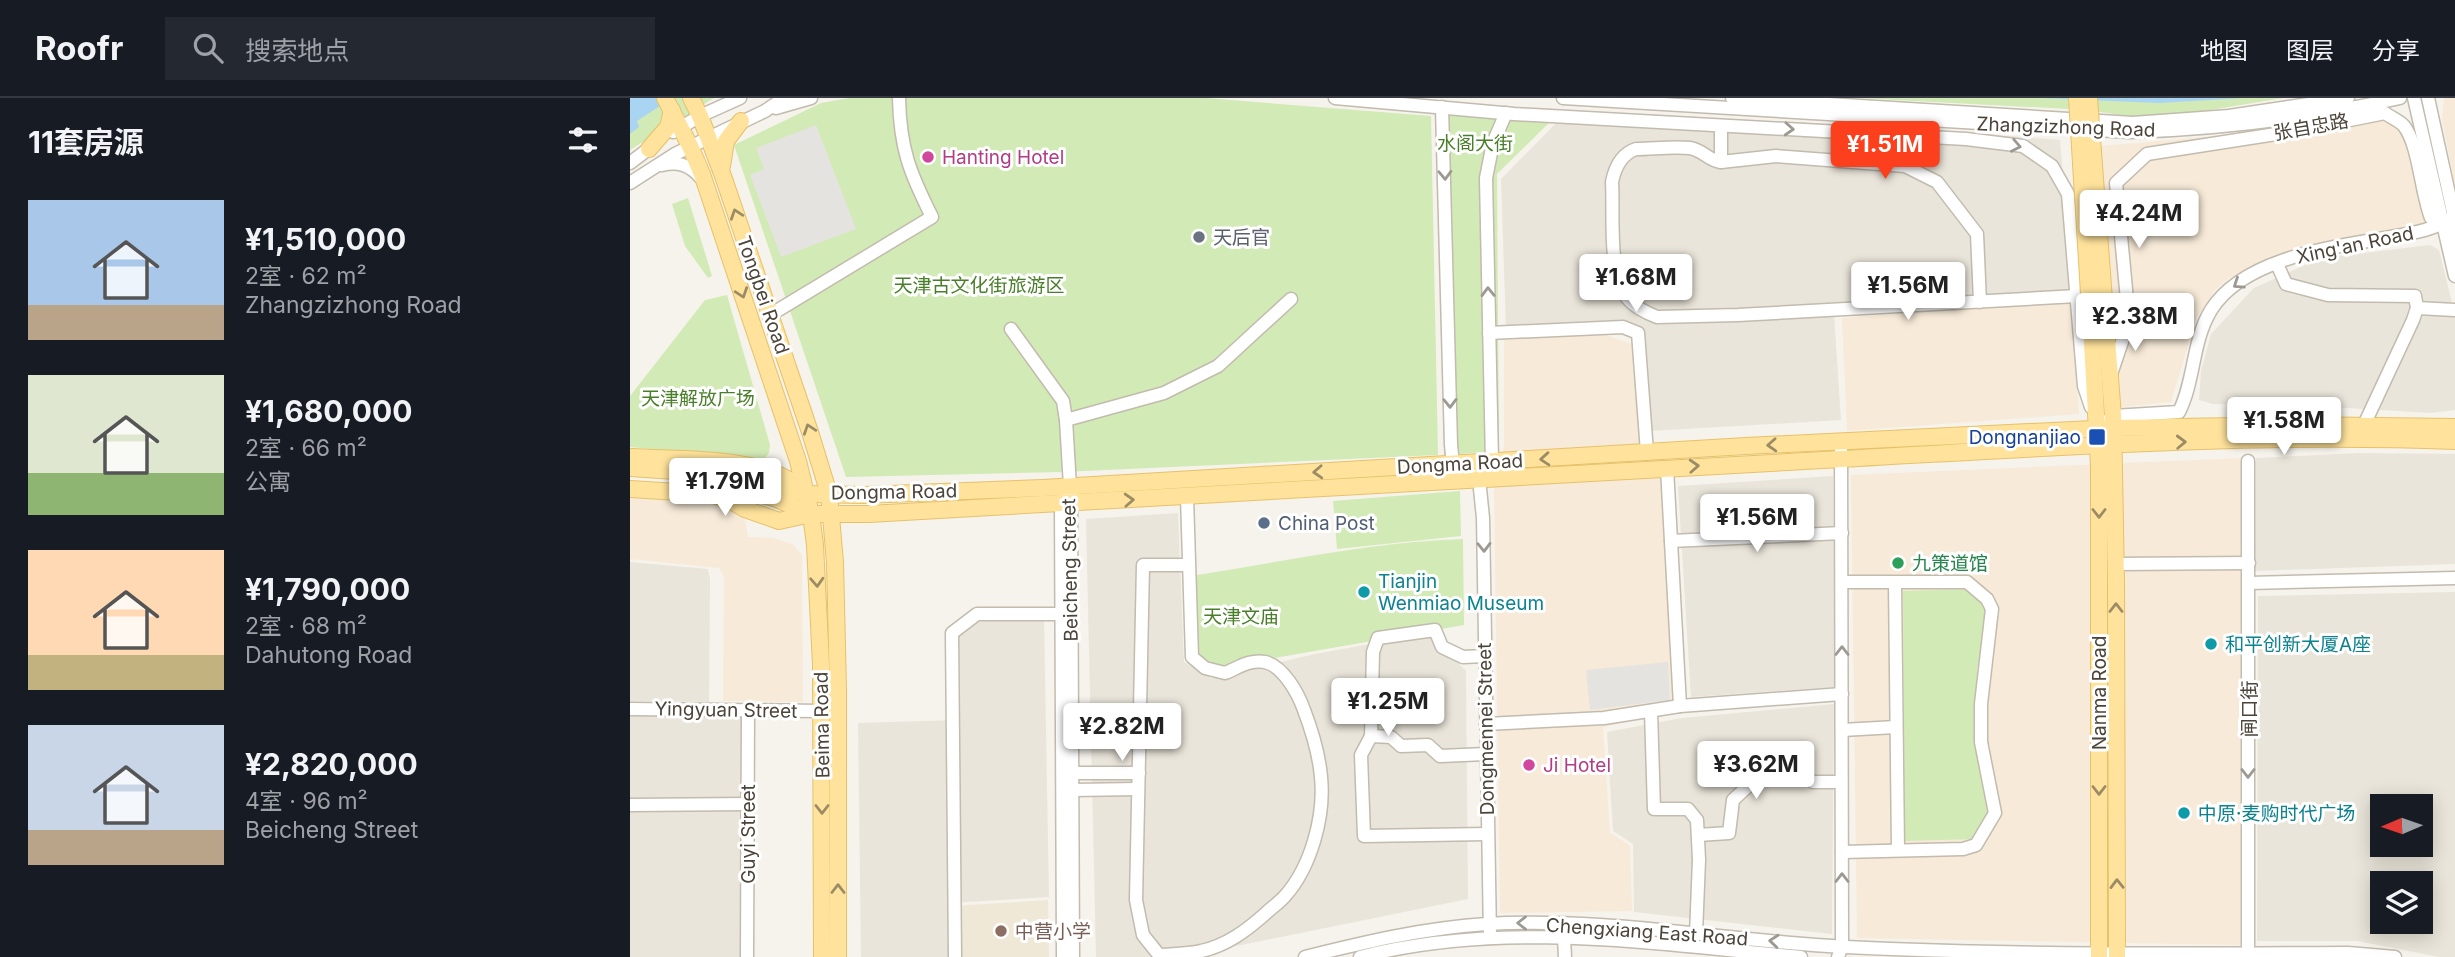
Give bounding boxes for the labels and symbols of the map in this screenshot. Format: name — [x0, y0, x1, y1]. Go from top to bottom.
street label: 张自忠路 — [2272, 109, 2350, 145]
street label: Zhangzizhong Road — [1976, 112, 2156, 142]
one-way arrow — [1784, 122, 1795, 137]
pin: ¥1.51M — [1828, 122, 1942, 181]
park label: 水阁大街 — [1437, 132, 1513, 155]
one-way arrow — [2009, 138, 2021, 153]
place label: Hanting Hotel — [942, 146, 1064, 169]
marker: Hanting Hotel — [920, 149, 936, 165]
one-way arrow — [1437, 170, 1452, 181]
pin: ¥4.24M — [2082, 190, 2196, 250]
one-way arrow — [730, 208, 744, 220]
street label: Xing'an Road — [2294, 221, 2416, 269]
place label: 天后官 — [1213, 226, 1270, 249]
marker: 天后官 — [1191, 229, 1207, 245]
street label: Tongbei Road — [732, 233, 794, 357]
pin: ¥1.68M — [1579, 254, 1693, 314]
pin: ¥1.56M — [1851, 262, 1965, 322]
park label: 天津古文化街旅游区 — [893, 274, 1065, 297]
one-way arrow — [2233, 276, 2246, 289]
one-way arrow — [734, 287, 748, 299]
one-way arrow — [1481, 287, 1496, 298]
pin: ¥2.38M — [2078, 294, 2192, 353]
park label: 天津解放广场 — [641, 387, 755, 410]
one-way arrow — [1442, 398, 1458, 409]
pin: ¥1.58M — [2227, 398, 2341, 457]
one-way arrow — [803, 423, 817, 435]
place label: Dongnanjiao — [1969, 426, 2081, 449]
marker: Dongnanjiao — [2087, 427, 2107, 447]
one-way arrow — [2176, 434, 2187, 449]
one-way arrow — [1767, 437, 1778, 452]
street label: Dongma Road — [1396, 449, 1524, 479]
one-way arrow — [1540, 451, 1551, 466]
pin: ¥1.79M — [668, 458, 782, 518]
one-way arrow — [1689, 459, 1700, 474]
one-way arrow — [1312, 464, 1323, 479]
street label: Dongma Road — [831, 479, 957, 505]
one-way arrow — [1124, 492, 1135, 507]
pin: ¥1.56M — [1700, 494, 1814, 554]
street label: Beicheng Street — [1057, 498, 1083, 642]
one-way arrow — [2091, 508, 2107, 519]
place label: China Post — [1278, 512, 1375, 535]
marker: China Post — [1256, 515, 1272, 531]
one-way arrow — [1476, 542, 1492, 553]
place label: 九策道馆 — [1912, 552, 1988, 575]
marker: 九策道馆 — [1890, 555, 1906, 571]
place label: Tianjin Wenmiao Museum — [1378, 570, 1544, 615]
one-way arrow — [809, 577, 824, 588]
marker: Tianjin Wenmiao Museum — [1356, 584, 1372, 600]
one-way arrow — [2108, 602, 2124, 613]
park label: 天津文庙 — [1203, 605, 1279, 628]
place label: 和平创新大厦A座 — [2225, 633, 2371, 656]
street label: Nanma Road — [2088, 636, 2111, 750]
marker: 和平创新大厦A座 — [2203, 636, 2219, 652]
street label: Dongmennei Street — [1473, 642, 1499, 816]
one-way arrow — [1834, 645, 1850, 655]
street label: Beima Road — [810, 672, 834, 778]
pin: ¥1.25M — [1331, 678, 1445, 738]
street label: 闸口街 — [2238, 680, 2261, 738]
street label: Yingyuan Street — [655, 697, 797, 723]
pin: ¥2.82M — [1065, 704, 1179, 763]
pin: ¥3.62M — [1699, 742, 1813, 801]
place label: Ji Hotel — [1543, 754, 1611, 777]
marker: Ji Hotel — [1521, 757, 1537, 773]
one-way arrow — [2240, 769, 2256, 779]
street label: Guyi Street — [737, 784, 760, 884]
one-way arrow — [2091, 785, 2107, 795]
north arrow — [2370, 794, 2432, 858]
place label: 中原·麦购时代广场 — [2198, 802, 2355, 825]
one-way arrow — [815, 804, 830, 815]
marker: 中原·麦购时代广场 — [2176, 805, 2192, 821]
one-way arrow — [1834, 872, 1850, 883]
one-way arrow — [2109, 879, 2125, 889]
one-way arrow — [830, 883, 846, 894]
street label: Chengxiang East Road — [1545, 913, 1749, 951]
one-way arrow — [1517, 916, 1528, 931]
place label: 中营小学 — [1015, 920, 1091, 943]
marker: 中营小学 — [993, 923, 1009, 939]
one-way arrow — [1768, 934, 1779, 949]

